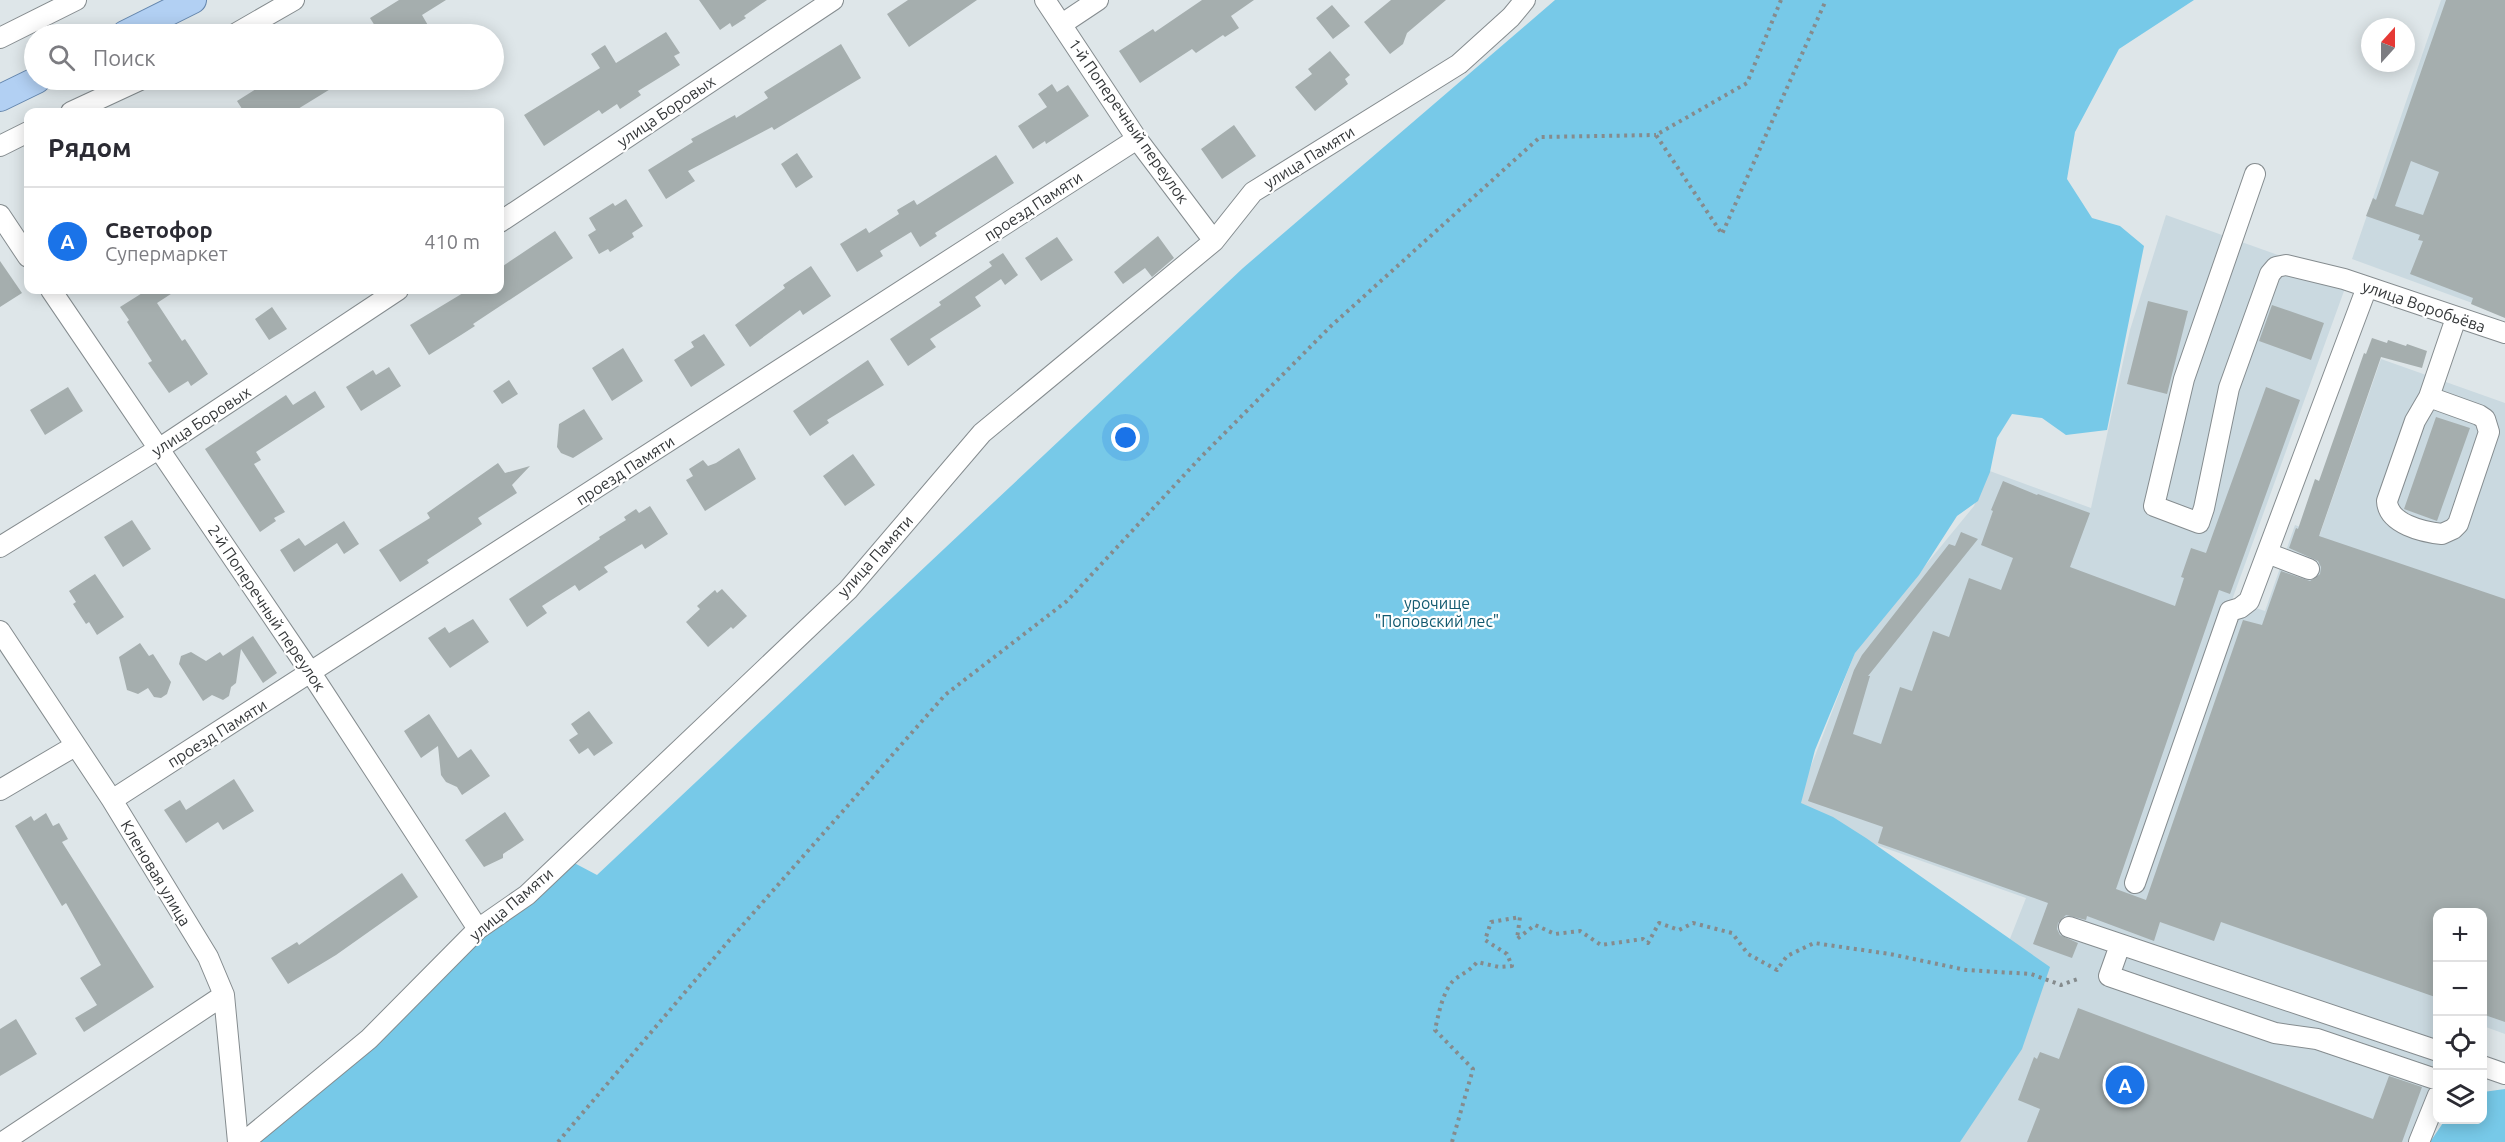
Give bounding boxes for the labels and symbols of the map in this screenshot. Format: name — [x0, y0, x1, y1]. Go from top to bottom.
north arrow — [2361, 18, 2415, 72]
street label: 1-й Поперечный переулок — [1065, 35, 1193, 207]
street label: улица Боровых — [614, 72, 718, 150]
street label: улица Памяти — [1260, 122, 1358, 192]
street label: проезд Памяти — [980, 168, 1086, 244]
street label: улица Воробьёва — [2360, 276, 2488, 336]
street label: улица Боровых — [148, 382, 254, 460]
your location — [1111, 423, 1140, 452]
street label: проезд Памяти — [572, 432, 678, 508]
street label: улица Памяти — [834, 512, 916, 600]
street label: 2-й Поперечный переулок — [205, 521, 329, 695]
park label: урочище "Поповский лес" — [1375, 594, 1499, 630]
street label: проезд Памяти — [164, 695, 270, 771]
street label: Кленовая улица — [117, 817, 195, 929]
street label: улица Памяти — [466, 864, 556, 944]
pin: A — [2106, 1062, 2144, 1108]

